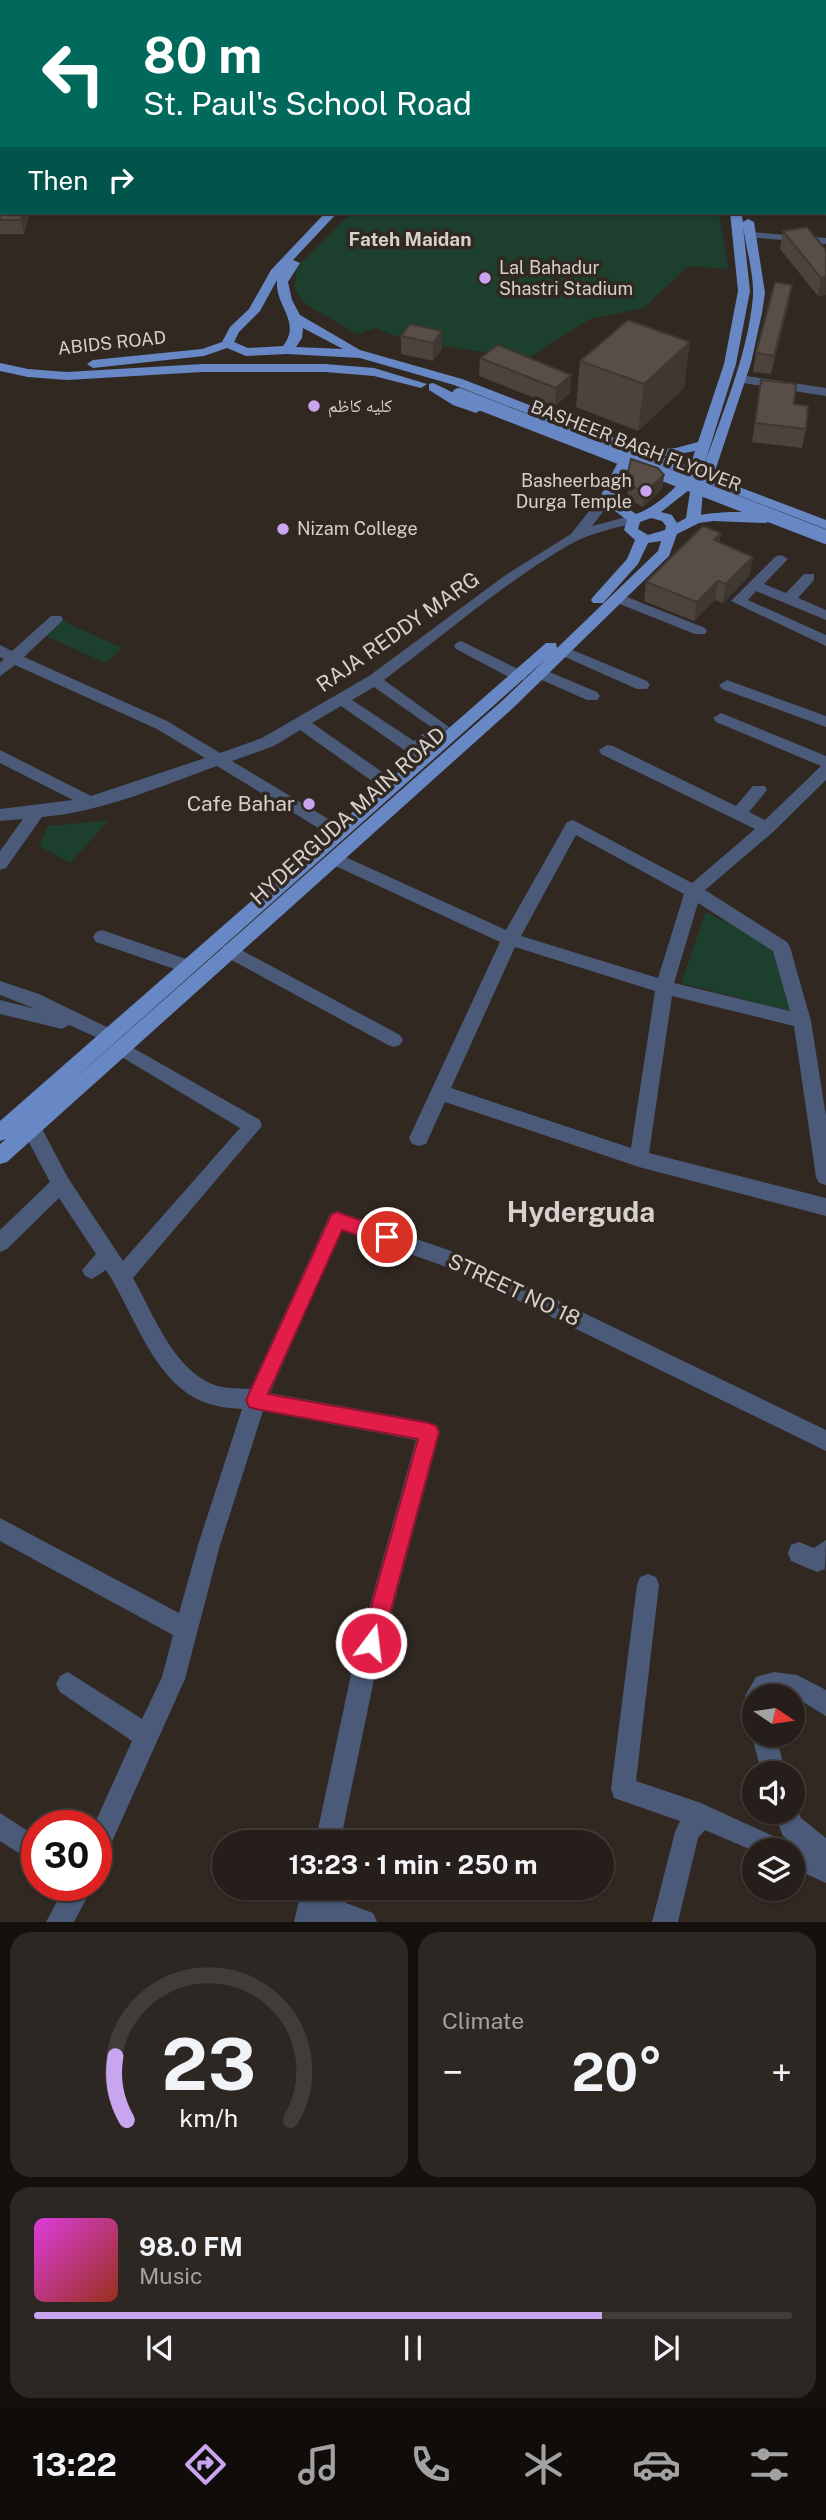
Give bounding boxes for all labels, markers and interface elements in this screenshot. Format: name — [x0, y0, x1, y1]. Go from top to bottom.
text: 80 m — [143, 26, 262, 84]
icon: left — [28, 28, 119, 119]
text: St. Paul's School Road — [143, 85, 472, 122]
icon: right — [102, 161, 140, 199]
text: Then — [28, 165, 88, 196]
district label: Fateh Maidan — [349, 228, 471, 250]
place label: Lal Bahadur Shastri Stadium — [499, 257, 633, 299]
marker: Lal Bahadur Shastri Stadium — [477, 270, 493, 286]
street label: ABIDS ROAD — [57, 326, 167, 359]
place label: كليه كاظم — [328, 395, 393, 418]
street label: BASHEER BAGH FLYOVER — [528, 396, 744, 495]
marker: كليه كاظم — [306, 398, 322, 414]
place label: Basheerbagh Durga Temple — [516, 470, 632, 512]
marker: Basheerbagh Durga Temple — [638, 483, 654, 499]
place label: Nizam College — [297, 518, 418, 539]
marker: Nizam College — [275, 521, 291, 537]
street label: RAJA REDDY MARG — [312, 566, 484, 697]
street label: HYDERGUDA MAIN ROAD — [245, 722, 450, 910]
place label: Cafe Bahar — [187, 791, 295, 816]
marker: Cafe Bahar — [301, 796, 317, 812]
district label: Hyderguda — [507, 1195, 655, 1228]
pin — [357, 1207, 417, 1267]
icon: arrive — [368, 1218, 406, 1256]
street label: STREET NO 18 — [444, 1248, 584, 1331]
position arrow — [334, 1606, 408, 1680]
north arrow — [742, 1684, 805, 1746]
map controls — [742, 1684, 805, 1901]
button: sound — [742, 1761, 805, 1824]
speed limit sign: 30 — [21, 1810, 112, 1901]
button: layers — [742, 1838, 805, 1901]
text: 13:23 · 1 min · 250 m — [288, 1849, 538, 1880]
text: Climate — [442, 2007, 524, 2034]
text: 23 — [162, 2022, 256, 2107]
text: 20° — [571, 2042, 663, 2103]
text: − — [442, 2050, 463, 2095]
text: + — [771, 2050, 792, 2095]
text: km/h — [180, 2103, 238, 2133]
text: 98.0 FM — [139, 2231, 243, 2262]
text: Music — [139, 2262, 203, 2289]
icon: previous — [141, 2329, 179, 2367]
icon: pause — [394, 2329, 432, 2367]
icon: next — [647, 2329, 685, 2367]
icon: directions — [181, 2440, 230, 2489]
icon: music — [294, 2440, 343, 2489]
icon: phone — [406, 2440, 455, 2489]
icon: climate — [519, 2440, 568, 2489]
icon: car — [632, 2440, 681, 2489]
icon: filters — [745, 2440, 794, 2489]
text: 13:22 — [32, 2446, 117, 2483]

